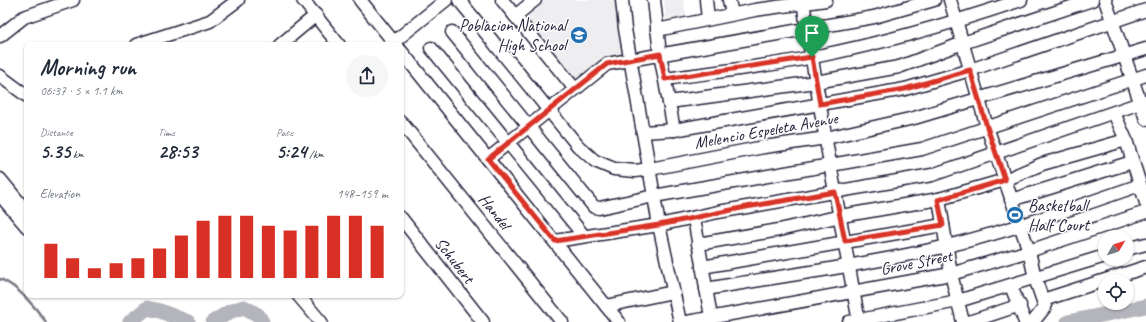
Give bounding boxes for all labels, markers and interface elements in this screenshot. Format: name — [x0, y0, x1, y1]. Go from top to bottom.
place label: Poblacion National High School — [459, 15, 569, 56]
pin — [795, 16, 829, 57]
icon: arrive — [801, 22, 823, 44]
school or university icon: Poblacion National High School — [569, 25, 589, 45]
text: Morning run — [40, 54, 136, 82]
button: share — [346, 55, 388, 97]
text: 06:37 · 5 × 1.1 km — [40, 83, 123, 99]
street label: Melencio Espeleta Avenue — [693, 107, 841, 153]
text: Distance — [40, 125, 73, 139]
text: Time — [158, 125, 175, 139]
text: Pace — [276, 125, 293, 139]
text: 5.35 — [40, 139, 70, 164]
text: 28:53 — [158, 139, 198, 164]
text: 5:24 — [276, 139, 307, 164]
text: km — [70, 147, 84, 161]
text: /km — [307, 147, 324, 161]
text: Elevation — [40, 186, 80, 202]
text: 148–159 m — [337, 186, 388, 202]
street label: Handel — [474, 189, 517, 236]
place label: Basketball Half Court — [1028, 195, 1092, 236]
sports icon: Basketball Half Court — [1005, 205, 1025, 225]
north arrow — [1098, 230, 1134, 266]
map controls — [1098, 230, 1134, 310]
street label: Schubert — [430, 233, 481, 289]
street label: Grove Street — [879, 245, 956, 280]
button: locate — [1098, 274, 1134, 310]

